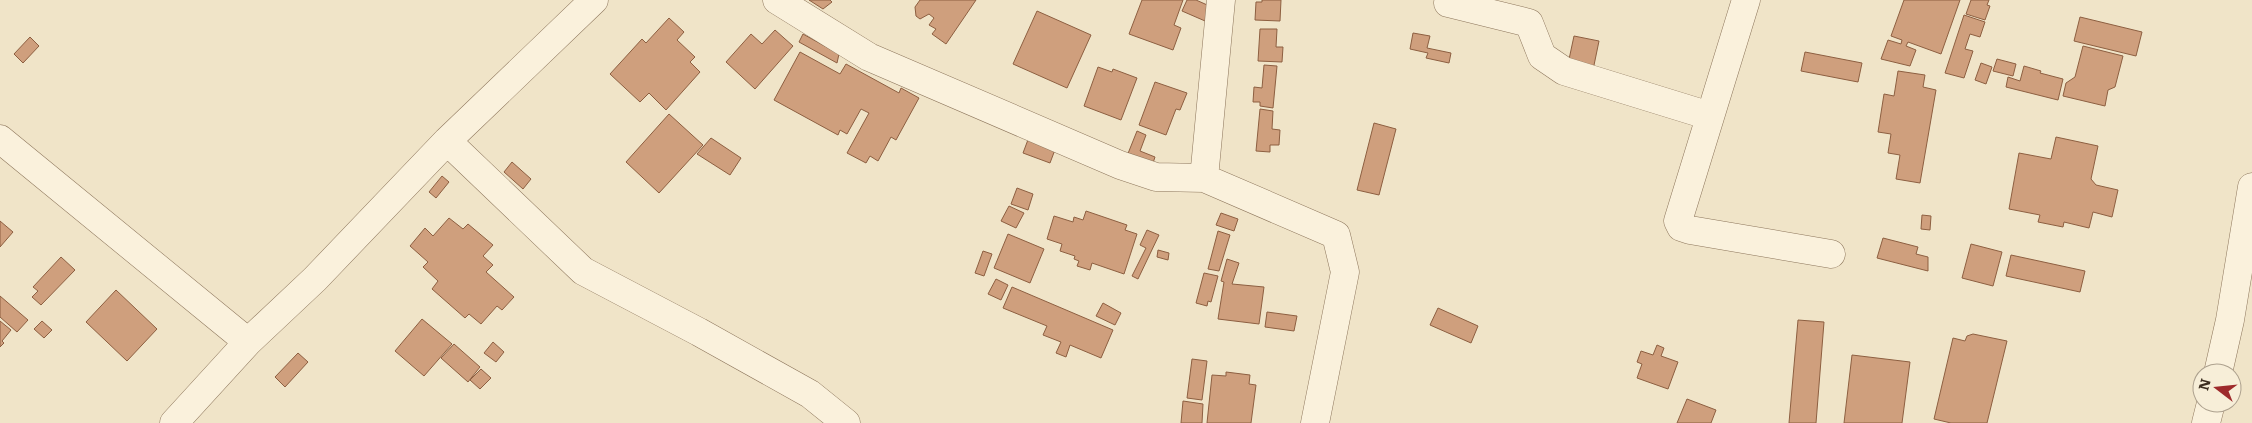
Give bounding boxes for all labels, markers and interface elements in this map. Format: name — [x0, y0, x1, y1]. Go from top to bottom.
north arrow — [2192, 363, 2242, 413]
text: N — [2192, 375, 2215, 393]

